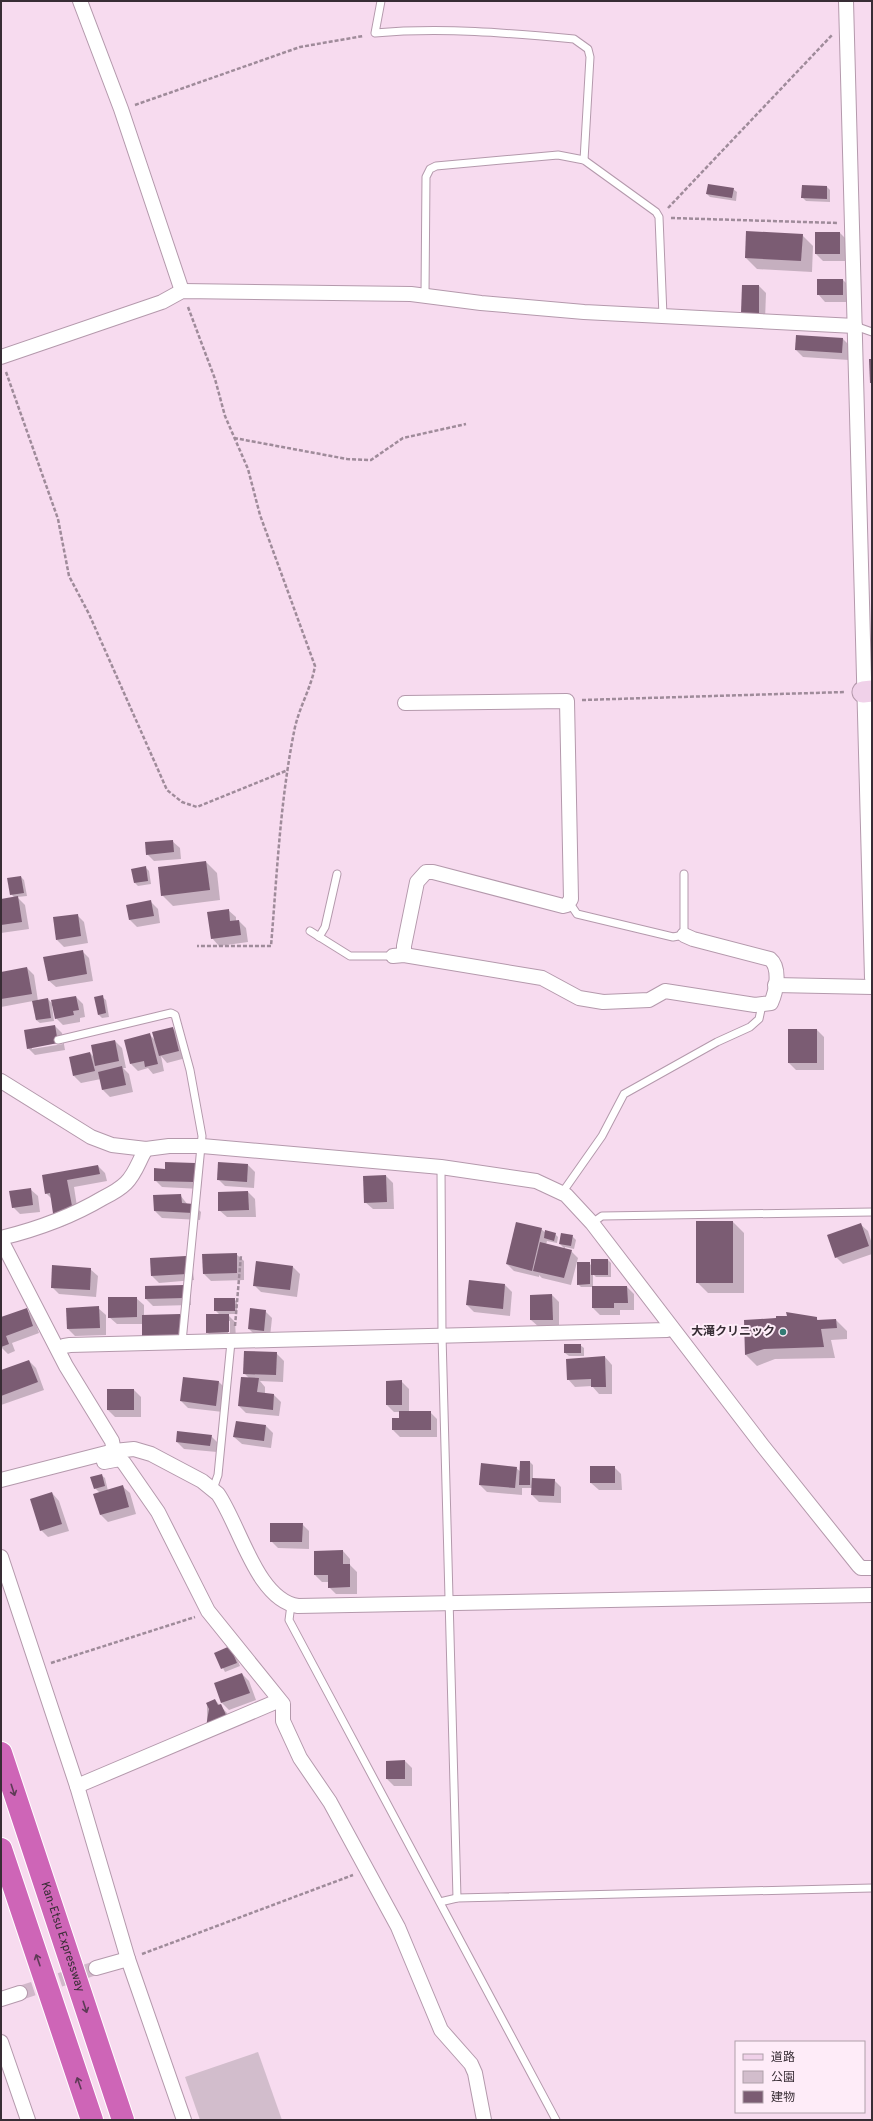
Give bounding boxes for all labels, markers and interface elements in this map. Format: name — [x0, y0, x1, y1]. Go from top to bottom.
place label: 大滝クリニック — [691, 1324, 775, 1340]
marker: 大滝クリニック — [778, 1327, 788, 1337]
one-way arrow — [10, 1784, 18, 1796]
street label: Kan-Etsu Expressway — [36, 1880, 88, 1994]
one-way arrow — [34, 1953, 41, 1966]
one-way arrow — [82, 2000, 90, 2012]
legend — [735, 2041, 865, 2113]
text: 道路 — [771, 2050, 795, 2066]
text: 公園 — [771, 2070, 795, 2086]
one-way arrow — [75, 2077, 83, 2089]
text: 建物 — [771, 2090, 795, 2106]

